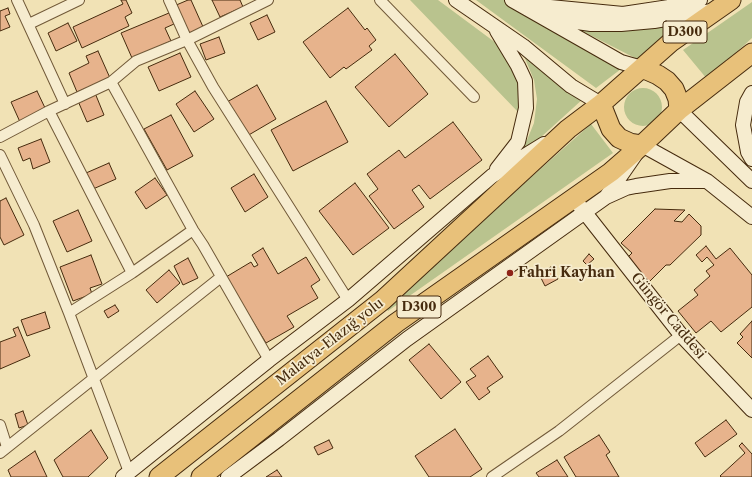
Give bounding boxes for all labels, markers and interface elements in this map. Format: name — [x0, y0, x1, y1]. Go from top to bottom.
road number: D300 — [663, 21, 707, 43]
place label: Fahri Kayhan — [518, 265, 615, 281]
marker: Fahri Kayhan — [505, 268, 515, 278]
street label: Güngör Caddesi — [627, 269, 709, 363]
street label: Malatya-Elazığ yolu — [273, 295, 387, 389]
road number: D300 — [397, 296, 441, 318]

